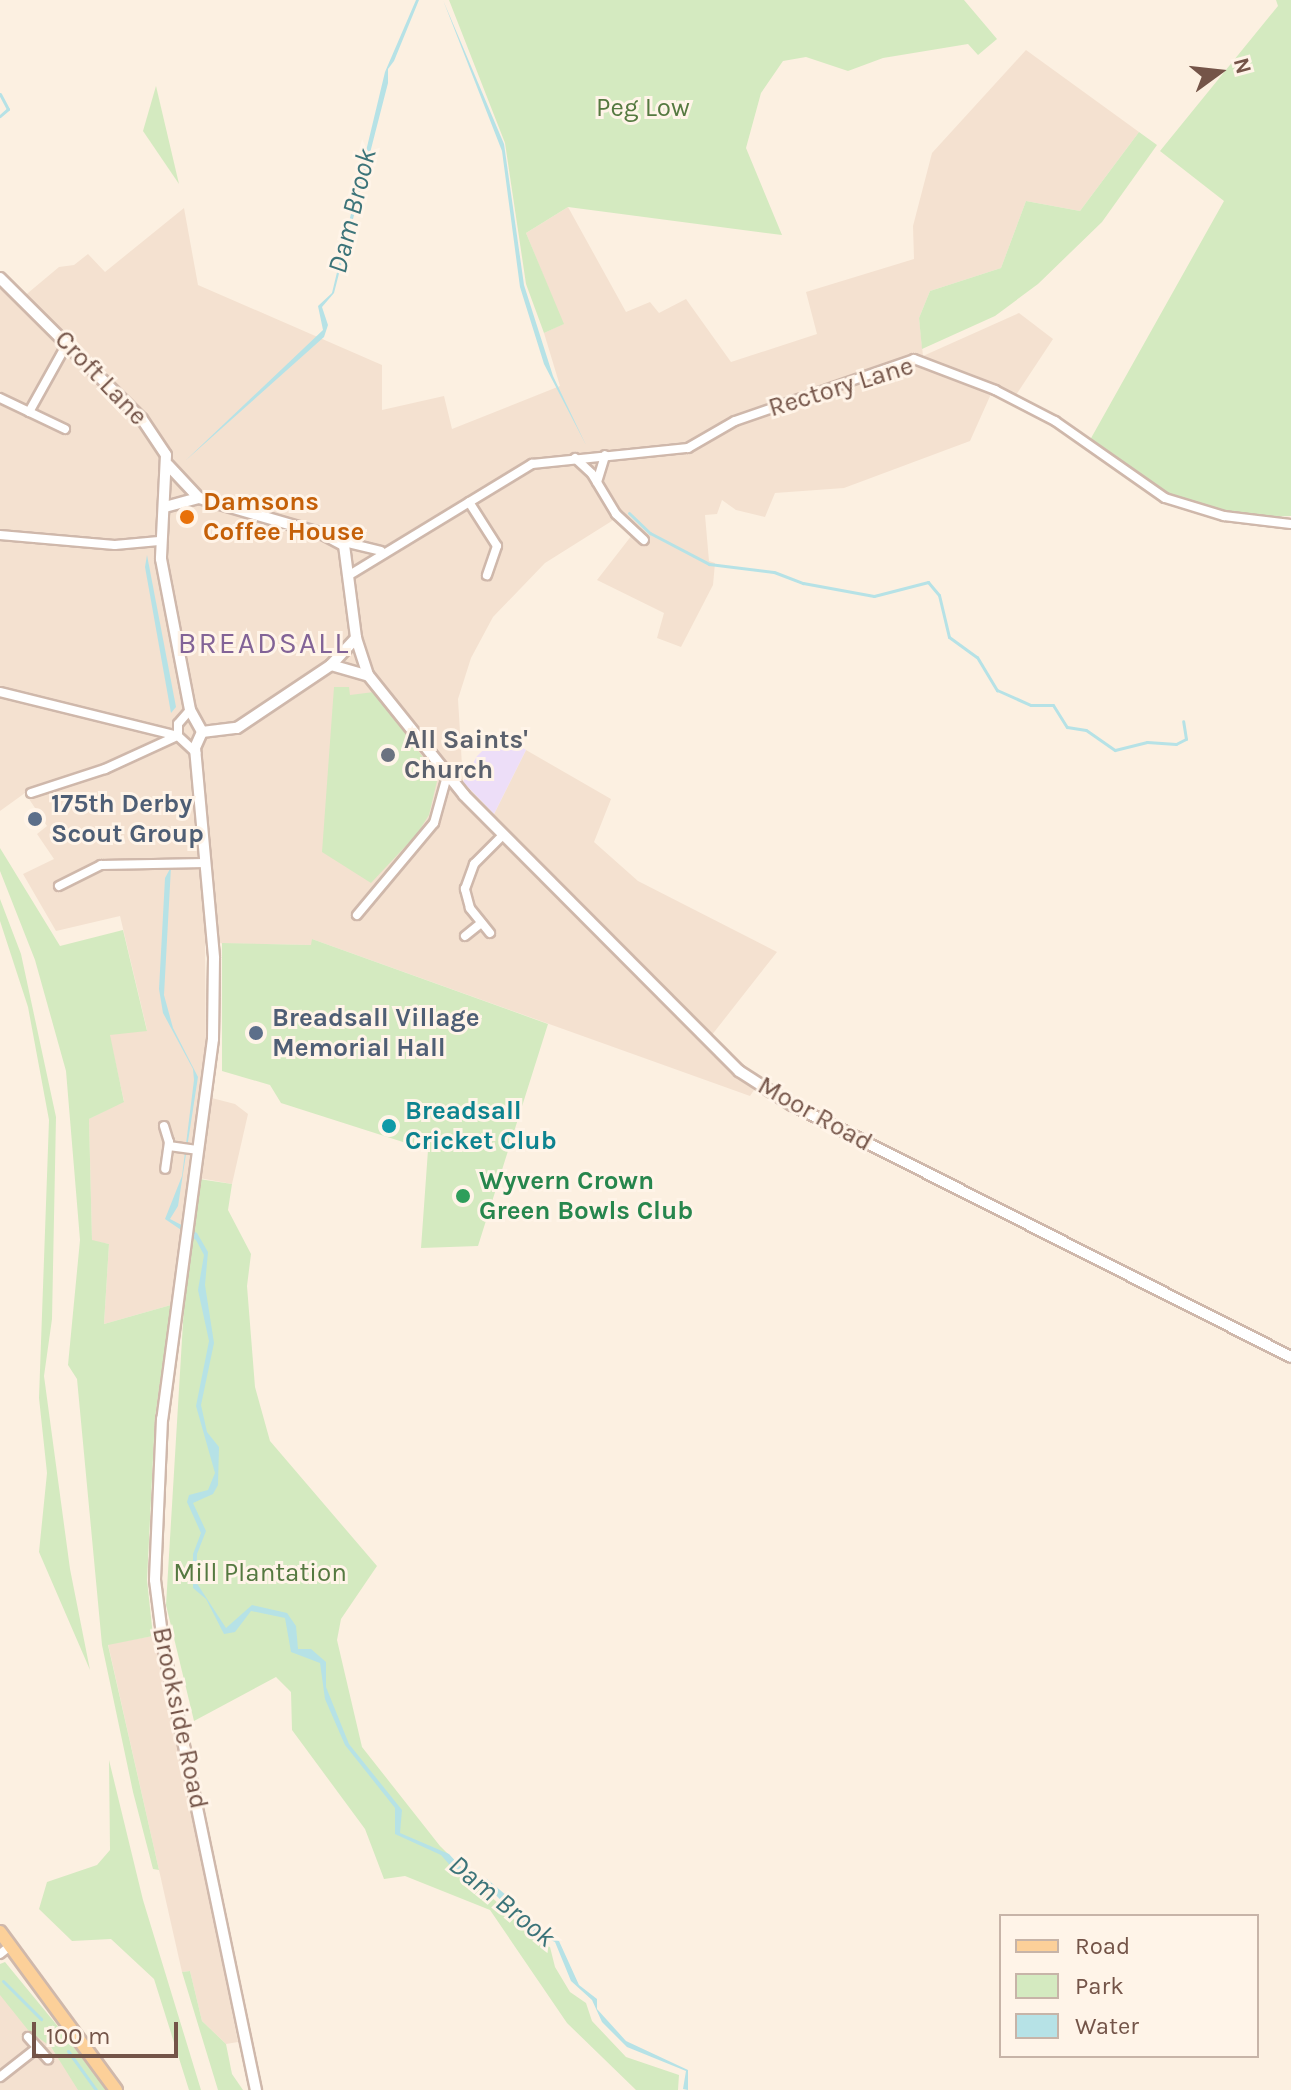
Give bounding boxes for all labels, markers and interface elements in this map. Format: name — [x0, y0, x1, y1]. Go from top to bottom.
north arrow — [1179, 32, 1259, 112]
text: N — [1228, 55, 1257, 77]
park label: Peg Low — [596, 92, 690, 124]
water label: Dam Brook — [320, 145, 384, 277]
street label: Croft Lane — [48, 324, 154, 432]
street label: Rectory Lane — [765, 350, 917, 424]
place label: Damsons Coffee House — [203, 486, 364, 548]
marker: Damsons Coffee House — [178, 508, 196, 526]
district label: BREADSALL — [178, 625, 350, 661]
place label: All Saints' Church — [404, 724, 528, 786]
marker: All Saints' Church — [379, 746, 397, 764]
place label: 175th Derby Scout Group — [51, 788, 204, 850]
marker: 175th Derby Scout Group — [26, 810, 44, 828]
place label: Breadsall Village Memorial Hall — [272, 1002, 479, 1064]
marker: Breadsall Village Memorial Hall — [247, 1024, 265, 1042]
street label: Moor Road — [752, 1070, 878, 1158]
place label: Breadsall Cricket Club — [405, 1095, 557, 1156]
marker: Breadsall Cricket Club — [380, 1117, 398, 1135]
place label: Wyvern Crown Green Bowls Club — [479, 1165, 693, 1226]
marker: Wyvern Crown Green Bowls Club — [454, 1187, 472, 1205]
park label: Mill Plantation — [173, 1557, 347, 1589]
street label: Brookside Road — [146, 1624, 214, 1812]
water label: Dam Brook — [442, 1848, 562, 1954]
legend — [999, 1914, 1259, 2058]
text: Road — [1075, 1932, 1130, 1960]
text: Park — [1075, 1972, 1124, 2000]
scale bar — [36, 2006, 182, 2056]
text: Water — [1075, 2012, 1139, 2040]
text: 100 m — [46, 2022, 111, 2050]

